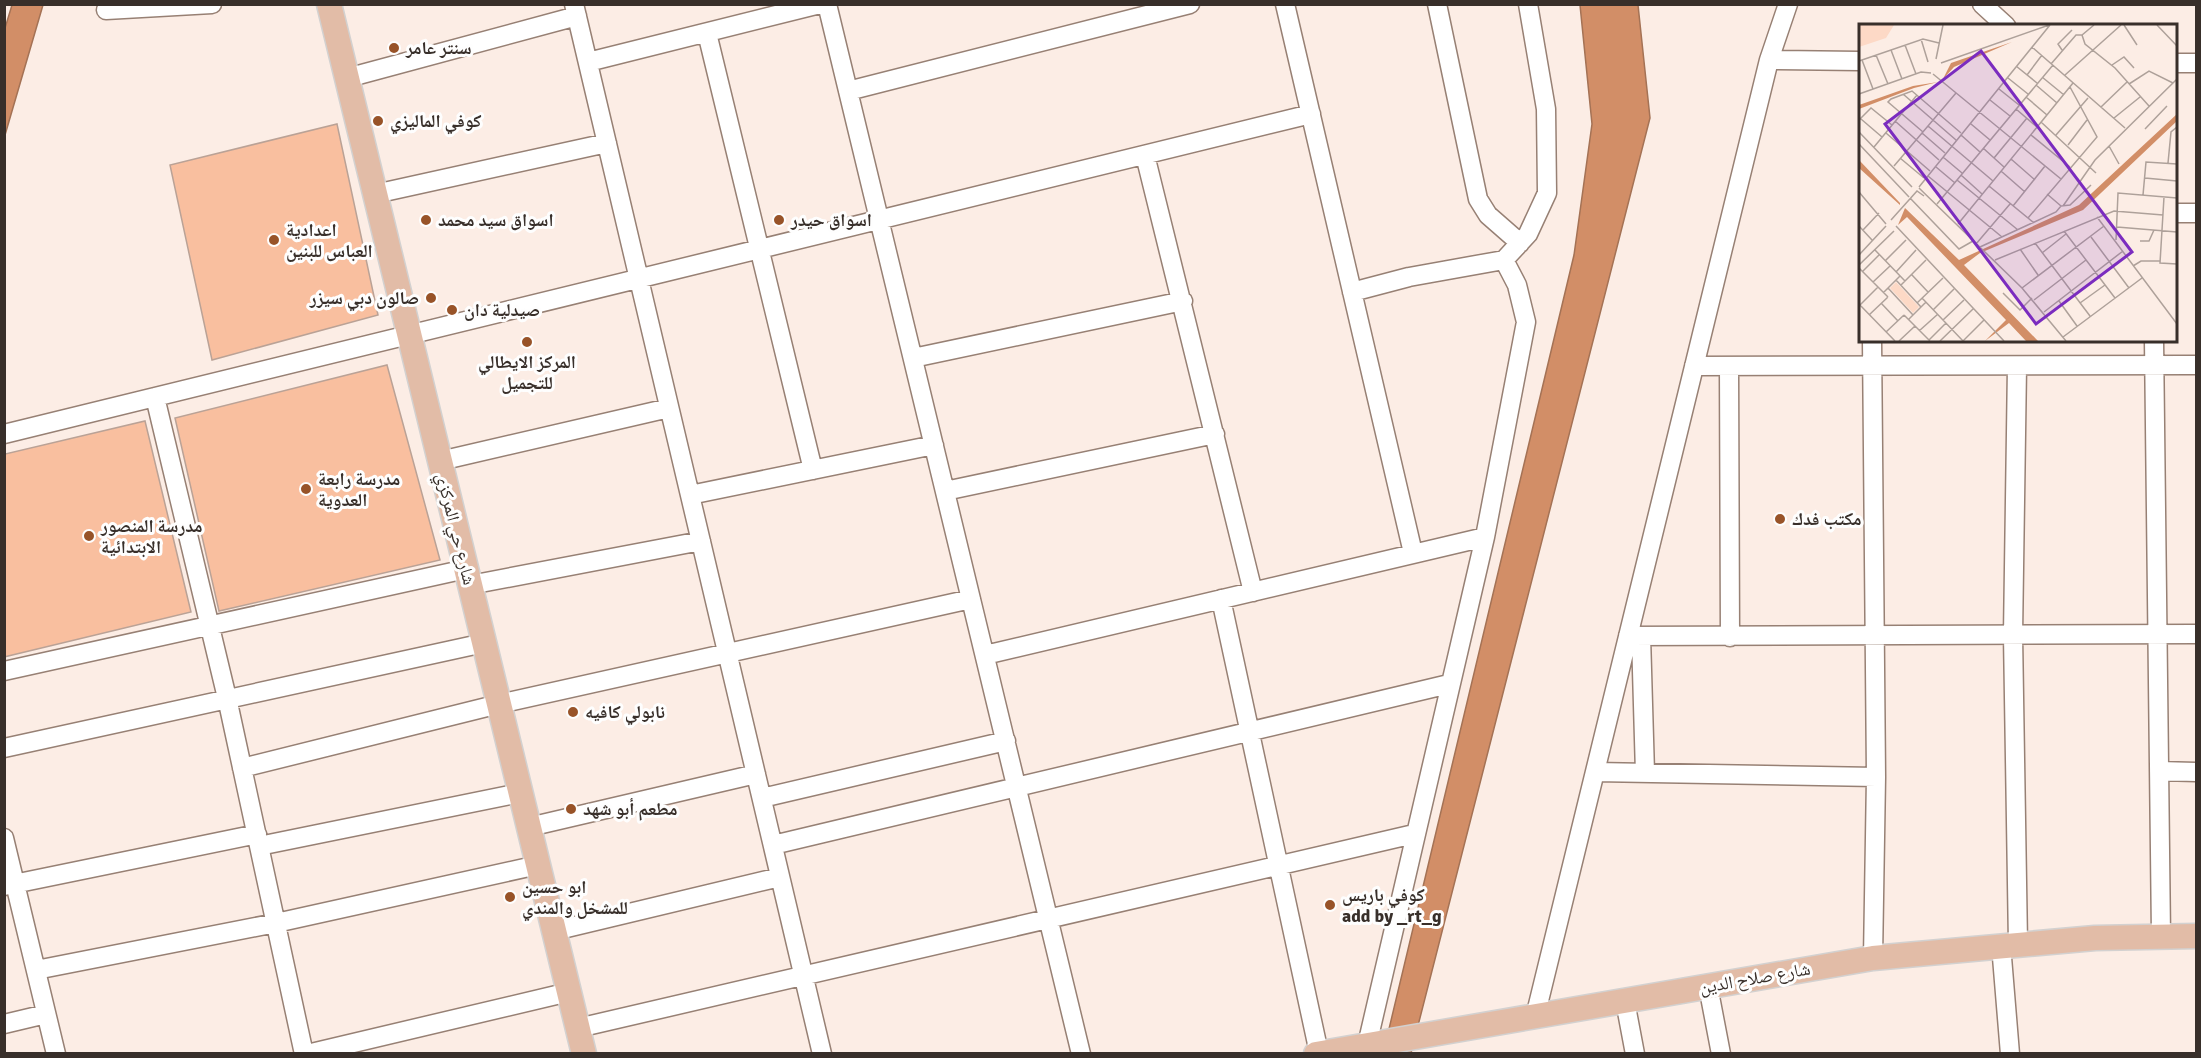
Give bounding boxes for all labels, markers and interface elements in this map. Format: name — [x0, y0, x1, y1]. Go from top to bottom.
inset map — [1859, 24, 2177, 342]
place label: سنتر عامر — [405, 37, 472, 59]
marker: سنتر عامر — [387, 41, 401, 55]
place label: كوفي الماليزي — [390, 110, 481, 135]
marker: كوفي الماليزي — [371, 114, 385, 128]
place label: اسواق سيد محمد — [438, 209, 554, 231]
place label: اسواق حيدر — [790, 209, 872, 231]
marker: اسواق سيد محمد — [419, 213, 433, 227]
marker: اسواق حيدر — [772, 213, 786, 227]
place label: اعدادية العباس للبنين — [286, 219, 373, 262]
marker: اعدادية العباس للبنين — [267, 233, 281, 247]
place label: صالون دبي سيزر — [309, 287, 419, 312]
marker: صالون دبي سيزر — [424, 291, 438, 305]
place label: صيدلية دان — [464, 299, 540, 321]
marker: صيدلية دان — [445, 303, 459, 317]
marker: المركز الايطالي للتجميل — [520, 335, 534, 349]
place label: المركز الايطالي للتجميل — [478, 351, 576, 394]
place label: مدرسة رابعة العدوية — [318, 468, 400, 511]
street label: شارع حي المركزي — [428, 471, 481, 588]
marker: مدرسة رابعة العدوية — [299, 482, 313, 496]
place label: مكتب فدك — [1792, 508, 1862, 530]
marker: مكتب فدك — [1773, 512, 1787, 526]
place label: مدرسة المنصور الابتدائية — [100, 515, 202, 558]
marker: مدرسة المنصور الابتدائية — [82, 529, 96, 543]
place label: نابولي كافيه — [585, 701, 665, 726]
marker: نابولي كافيه — [566, 705, 580, 719]
place label: مطعم أبو شهد — [583, 798, 678, 821]
marker: مطعم أبو شهد — [564, 802, 578, 816]
place label: ابو حسين للمشخل والمندي — [522, 876, 628, 922]
place label: كوفي باريس add by _rt_g — [1342, 884, 1442, 927]
marker: ابو حسين للمشخل والمندي — [503, 890, 517, 904]
marker: كوفي باريس add by _rt_g — [1323, 898, 1337, 912]
street label: شارع صلاح الدين — [1698, 957, 1812, 1000]

